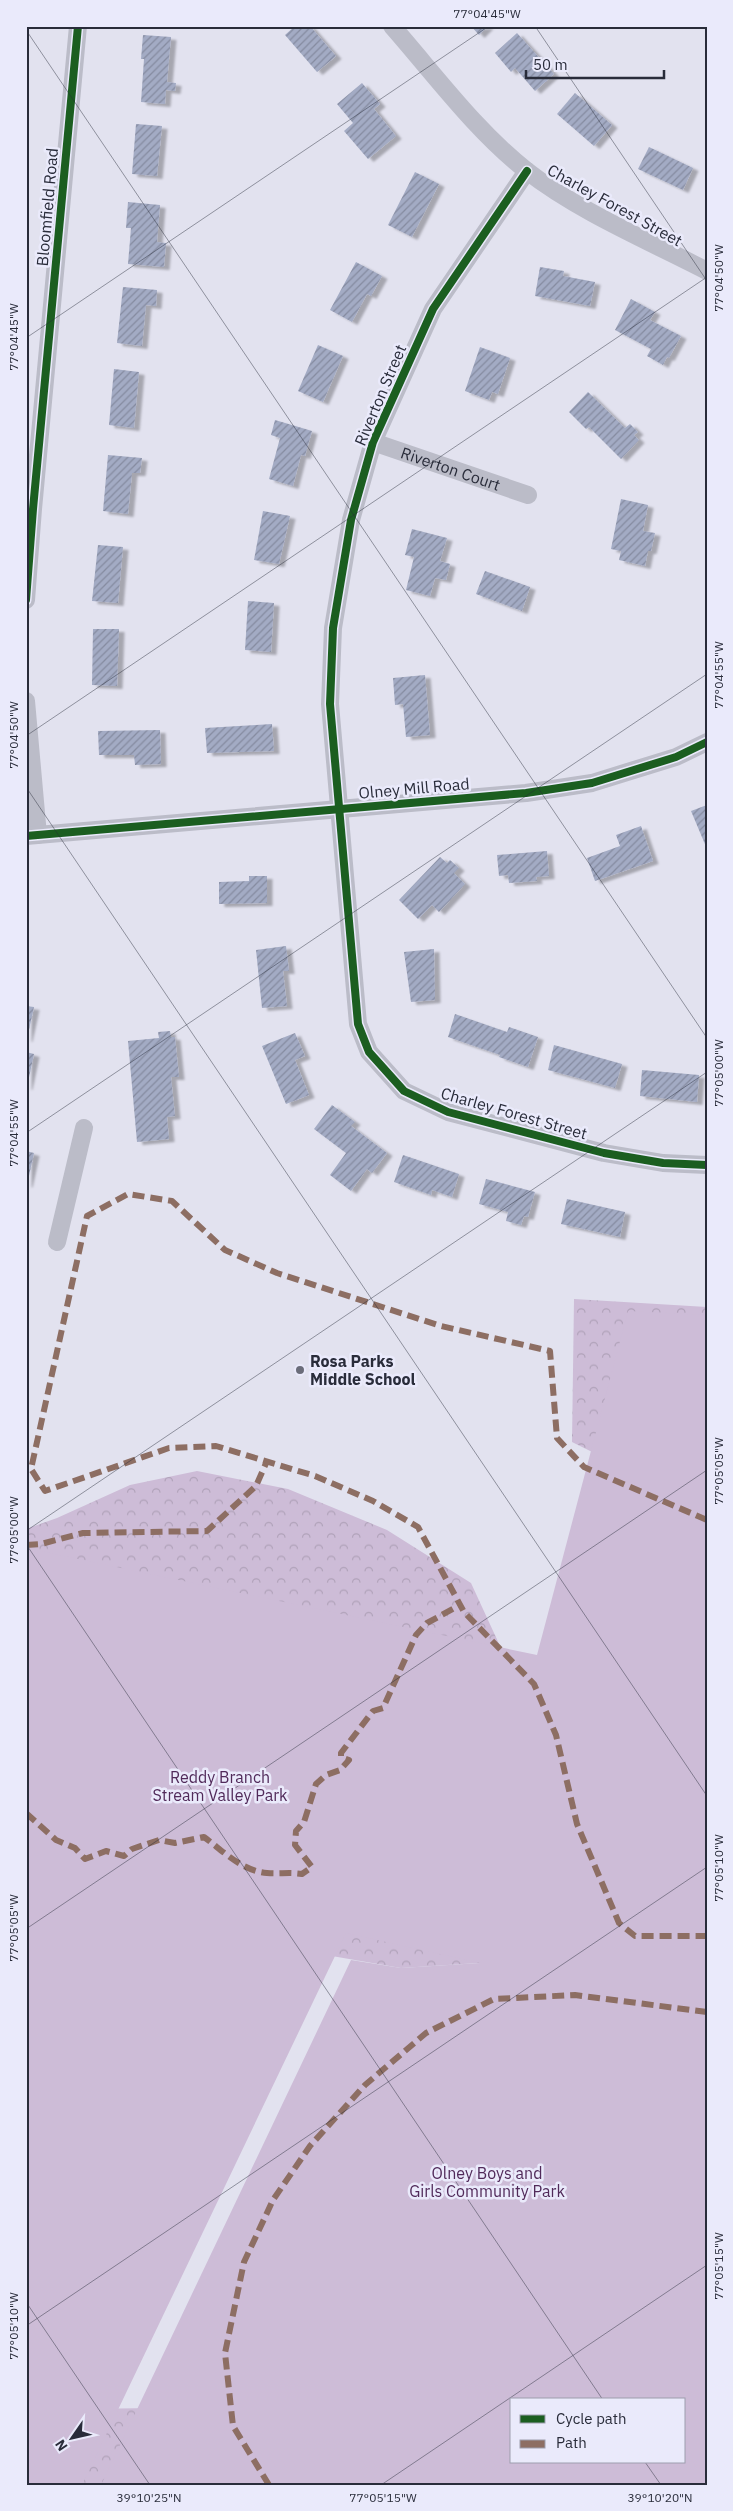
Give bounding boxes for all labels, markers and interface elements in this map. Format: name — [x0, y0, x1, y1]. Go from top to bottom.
text: 77°04'45"W — [453, 6, 521, 21]
scale bar — [526, 48, 663, 80]
text: 50 m — [533, 55, 568, 74]
street label: Bloomfield Road — [32, 147, 62, 267]
street label: Charley Forest Street — [544, 160, 686, 250]
text: 77°04'50"W — [711, 244, 726, 312]
text: 77°04'45"W — [6, 303, 21, 371]
street label: Riverton Street — [350, 341, 410, 449]
street label: Riverton Court — [398, 442, 503, 495]
text: 77°04'55"W — [711, 641, 726, 709]
text: 77°04'50"W — [6, 701, 21, 769]
street label: Olney Mill Road — [358, 773, 470, 803]
text: 77°05'00"W — [711, 1039, 726, 1107]
street label: Charley Forest Street — [439, 1083, 589, 1143]
text: 77°04'55"W — [6, 1099, 21, 1167]
place label: Rosa Parks Middle School — [310, 1351, 416, 1389]
marker: Rosa Parks Middle School — [294, 1364, 306, 1376]
text: 77°05'05"W — [711, 1437, 726, 1505]
text: 77°05'00"W — [6, 1496, 21, 1564]
park label: Reddy Branch Stream Valley Park — [152, 1767, 288, 1805]
text: 77°05'10"W — [711, 1834, 726, 1902]
text: 77°05'05"W — [6, 1894, 21, 1962]
park label: Olney Boys and Girls Community Park — [409, 2163, 565, 2201]
text: 77°05'15"W — [711, 2232, 726, 2300]
text: 77°05'10"W — [6, 2292, 21, 2360]
legend — [510, 2398, 686, 2464]
text: Cycle path — [556, 2409, 627, 2428]
north arrow — [48, 2414, 98, 2464]
text: Path — [556, 2433, 587, 2452]
text: N — [51, 2436, 72, 2455]
text: 39°10'25"N — [116, 2490, 182, 2505]
text: 77°05'15"W — [349, 2490, 417, 2505]
text: 39°10'20"N — [627, 2490, 693, 2505]

